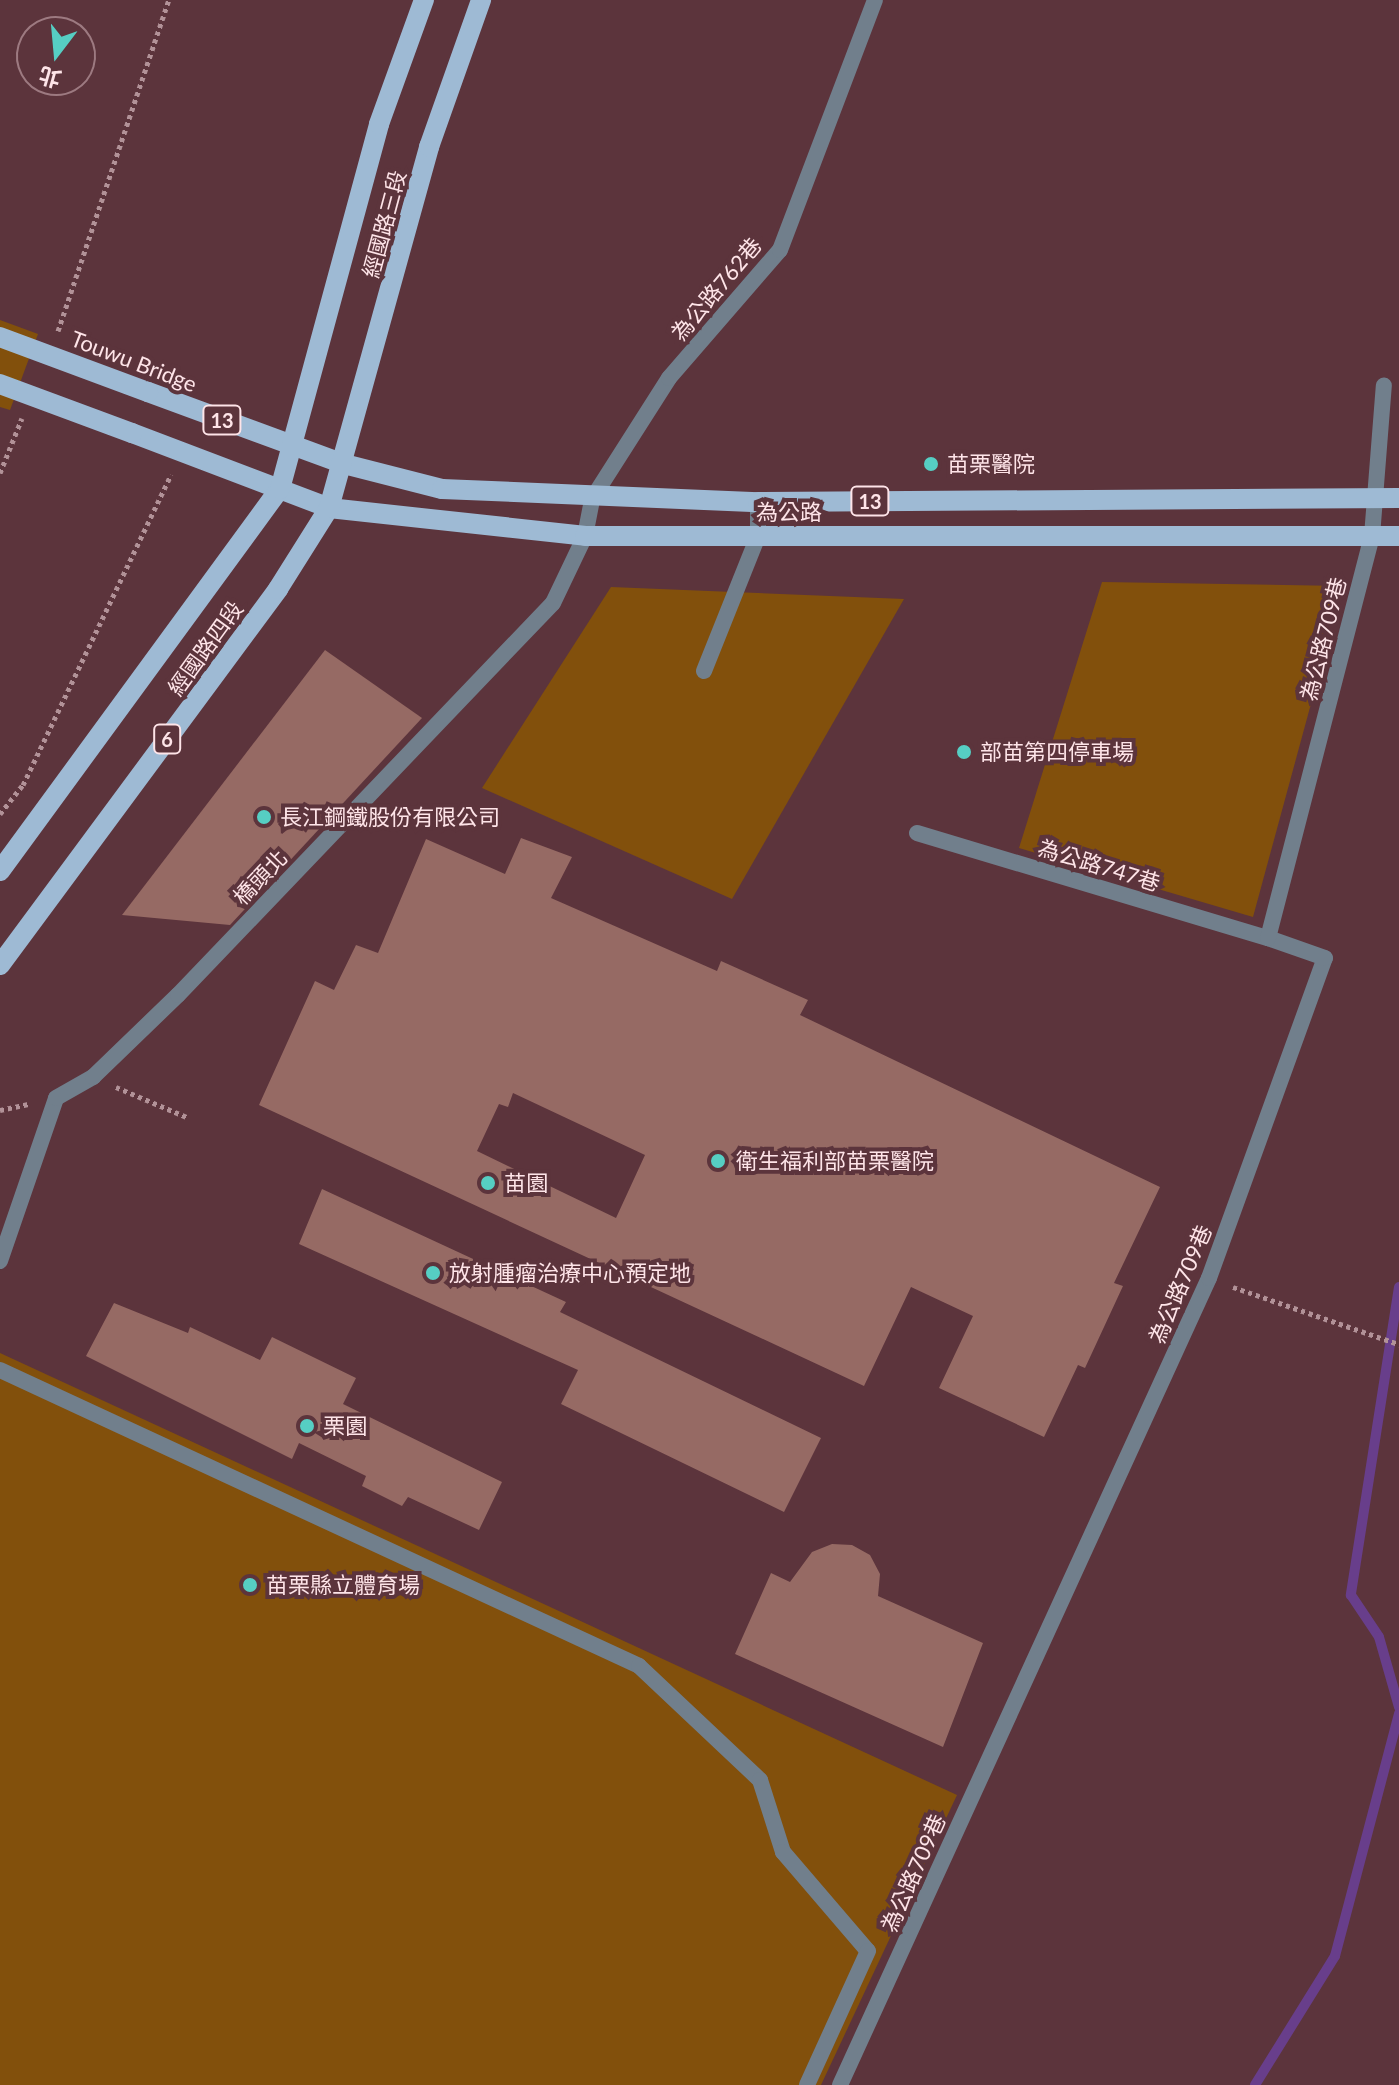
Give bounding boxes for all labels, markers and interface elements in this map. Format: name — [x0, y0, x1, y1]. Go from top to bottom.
north arrow — [16, 16, 96, 96]
text: 北 — [36, 62, 64, 94]
street label: 經國路三段 — [357, 167, 411, 281]
street label: 為公路762巷 — [665, 232, 767, 346]
street label: Touwu Bridge — [67, 325, 201, 397]
road number: 13 — [202, 404, 242, 436]
place label: 苗栗醫院 — [947, 451, 1035, 477]
marker: 苗栗醫院 — [922, 455, 940, 473]
road number: 13 — [850, 485, 890, 517]
street label: 為公路 — [756, 499, 822, 525]
street label: 為公路709巷 — [1295, 575, 1351, 703]
street label: 經國路四段 — [162, 596, 248, 700]
road number: 6 — [153, 723, 181, 755]
place label: 部苗第四停車場 — [980, 739, 1134, 765]
marker: 部苗第四停車場 — [955, 743, 973, 761]
place label: 長江鋼鐵股份有限公司 — [280, 804, 500, 830]
marker: 長江鋼鐵股份有限公司 — [255, 808, 273, 826]
street label: 為公路747巷 — [1035, 834, 1163, 896]
street label: 橋頭北 — [228, 844, 292, 910]
place label: 衛生福利部苗栗醫院 — [736, 1148, 934, 1174]
marker: 衛生福利部苗栗醫院 — [707, 1150, 729, 1172]
place label: 苗園 — [504, 1170, 548, 1196]
marker: 苗園 — [479, 1174, 497, 1192]
street label: 為公路709巷 — [1143, 1221, 1217, 1347]
place label: 放射腫瘤治療中心預定地 — [449, 1260, 691, 1286]
marker: 放射腫瘤治療中心預定地 — [424, 1264, 442, 1282]
place label: 栗園 — [323, 1413, 367, 1439]
marker: 栗園 — [298, 1417, 316, 1435]
place label: 苗栗縣立體育場 — [266, 1572, 420, 1598]
marker: 苗栗縣立體育場 — [241, 1576, 259, 1594]
street label: 為公路709巷 — [875, 1810, 951, 1936]

